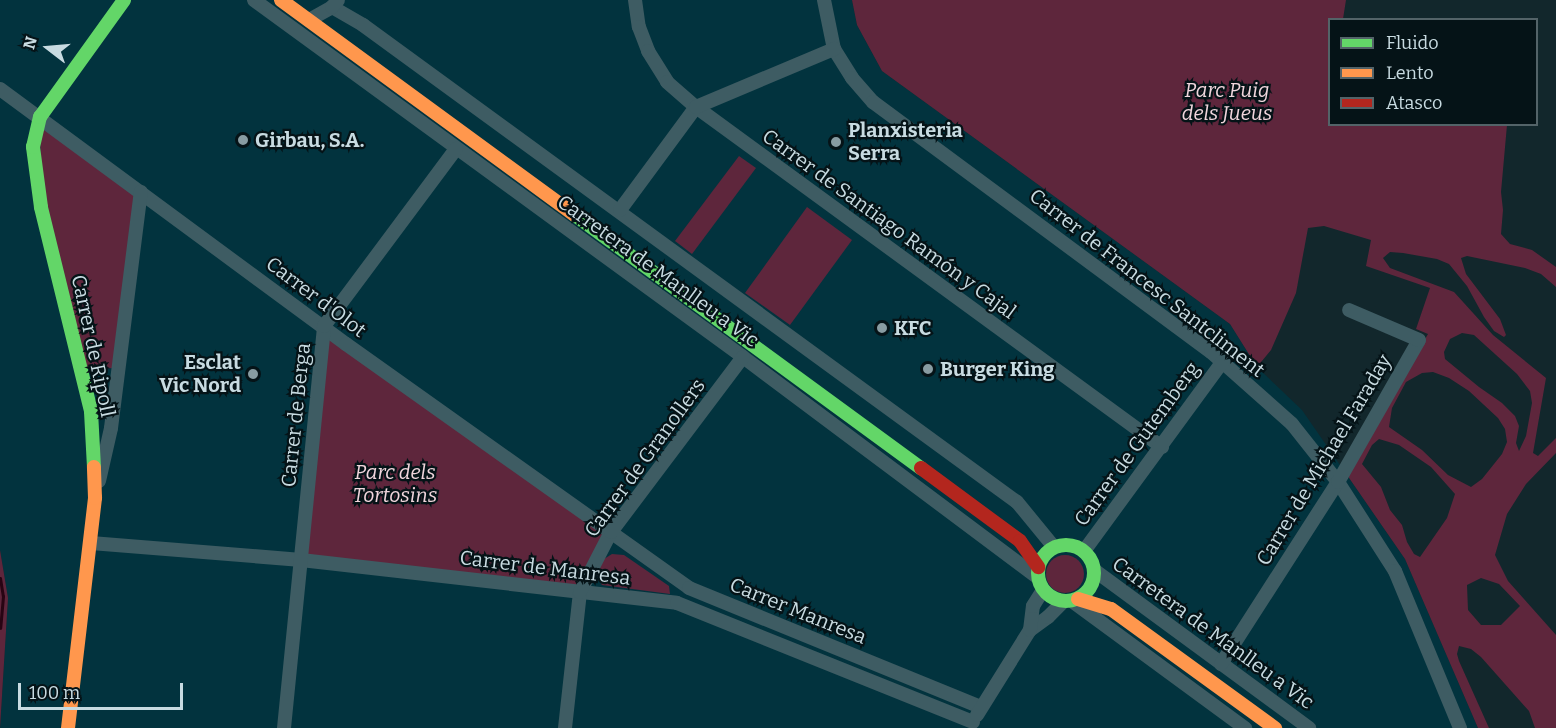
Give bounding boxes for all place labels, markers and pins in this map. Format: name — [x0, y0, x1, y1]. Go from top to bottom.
place label: Planxisteria Serra — [848, 118, 963, 165]
place label: Girbau, S.A. — [255, 128, 364, 152]
marker: Girbau, S.A. — [236, 133, 250, 147]
marker: Planxisteria Serra — [829, 135, 843, 149]
place label: KFC — [894, 316, 931, 340]
marker: KFC — [875, 321, 889, 335]
place label: Esclat Vic Nord — [159, 350, 241, 397]
place label: Burger King — [940, 357, 1055, 381]
marker: Burger King — [921, 362, 935, 376]
marker: Esclat Vic Nord — [246, 367, 260, 381]

